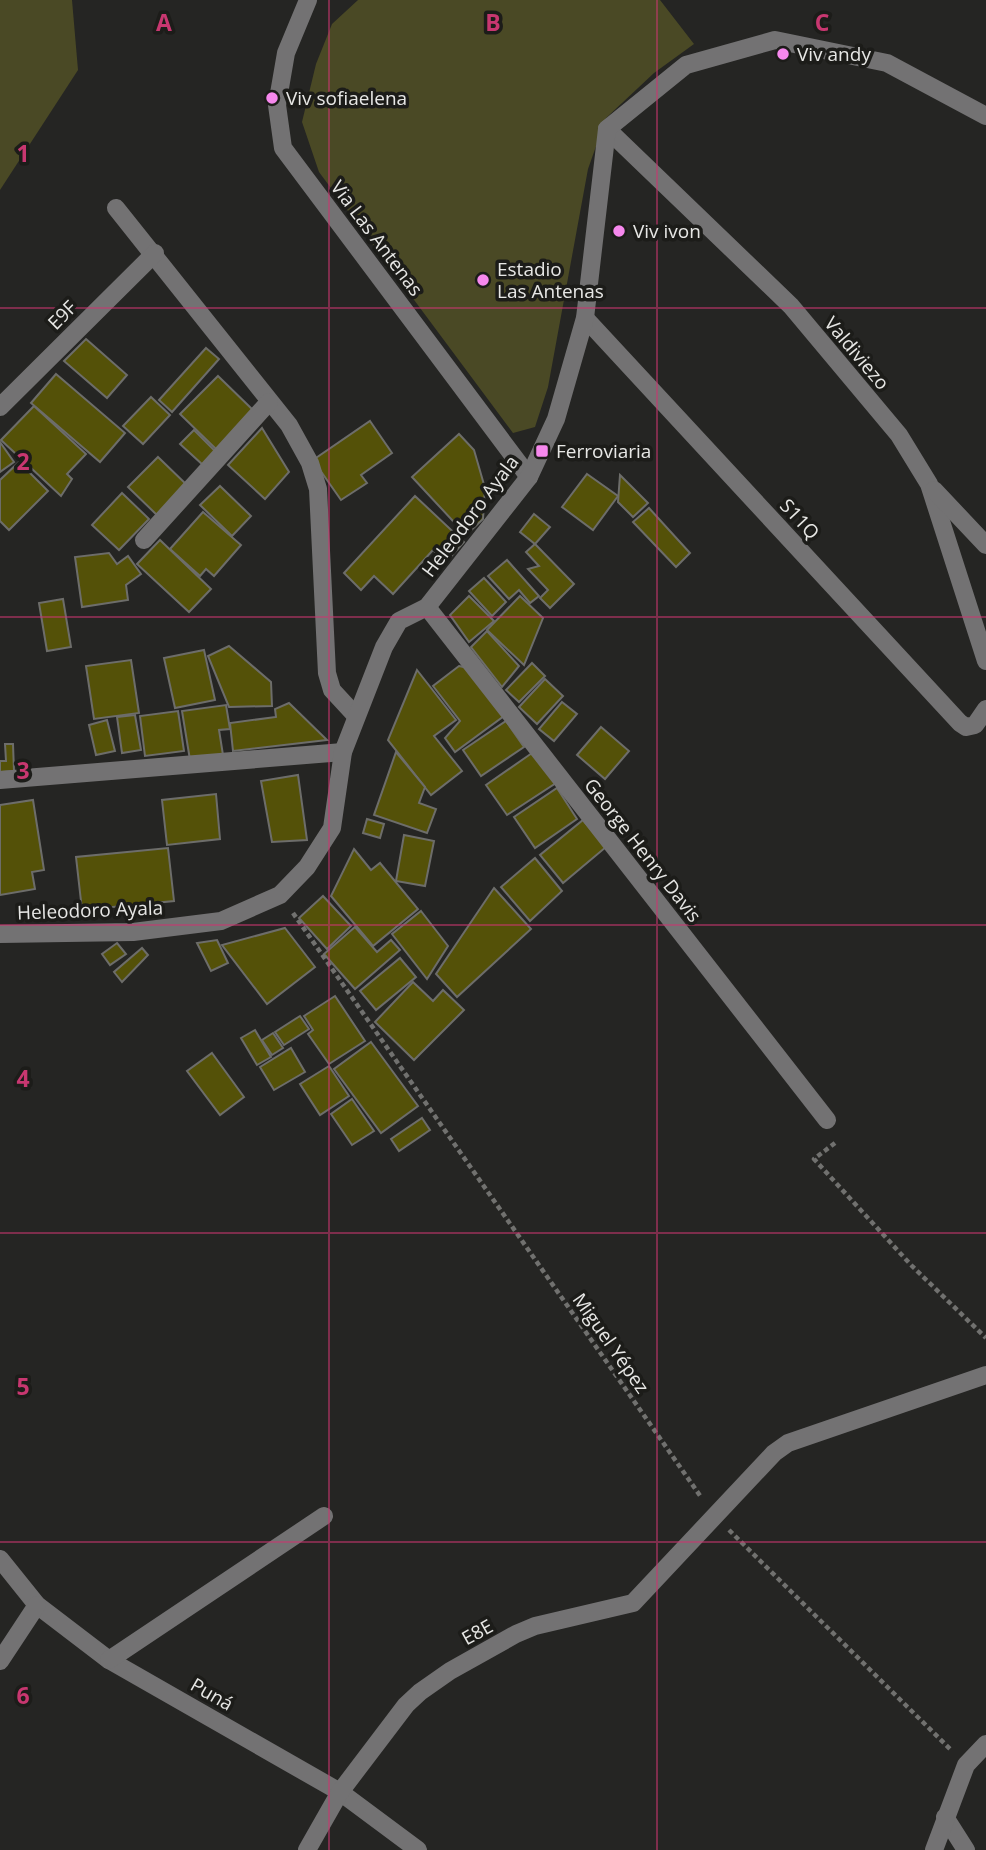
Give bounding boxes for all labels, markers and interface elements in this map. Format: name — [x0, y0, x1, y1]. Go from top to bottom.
text: A — [156, 6, 172, 38]
text: B — [485, 6, 501, 38]
text: C — [815, 6, 829, 38]
place label: Viv andy — [797, 41, 871, 67]
marker: Viv andy — [775, 46, 791, 62]
place label: Viv sofiaelena — [286, 85, 407, 111]
marker: Viv sofiaelena — [264, 90, 280, 106]
text: 1 — [16, 137, 30, 169]
street label: Via Las Antenas — [325, 175, 429, 301]
place label: Viv ivon — [633, 218, 701, 244]
marker: Viv ivon — [611, 223, 627, 239]
place label: Estadio Las Antenas — [497, 256, 604, 304]
marker: Estadio Las Antenas — [475, 272, 491, 288]
street label: E9F — [42, 295, 82, 335]
street label: Valdiviezo — [819, 311, 895, 395]
place label: Ferroviaria — [556, 438, 651, 464]
marker: Ferroviaria — [534, 443, 550, 459]
text: 2 — [16, 445, 30, 477]
street label: Heleodoro Ayala — [416, 450, 524, 582]
street label: S11Q — [774, 493, 826, 545]
text: 3 — [16, 754, 30, 786]
street label: George Henry Davis — [579, 773, 707, 927]
street label: Heleodoro Ayala — [16, 894, 164, 926]
text: 4 — [16, 1062, 30, 1094]
street label: Miguel Yépez — [567, 1288, 655, 1398]
text: 5 — [16, 1370, 30, 1402]
street label: E8E — [457, 1613, 497, 1651]
street label: Puná — [186, 1671, 238, 1717]
text: 6 — [16, 1679, 30, 1711]

